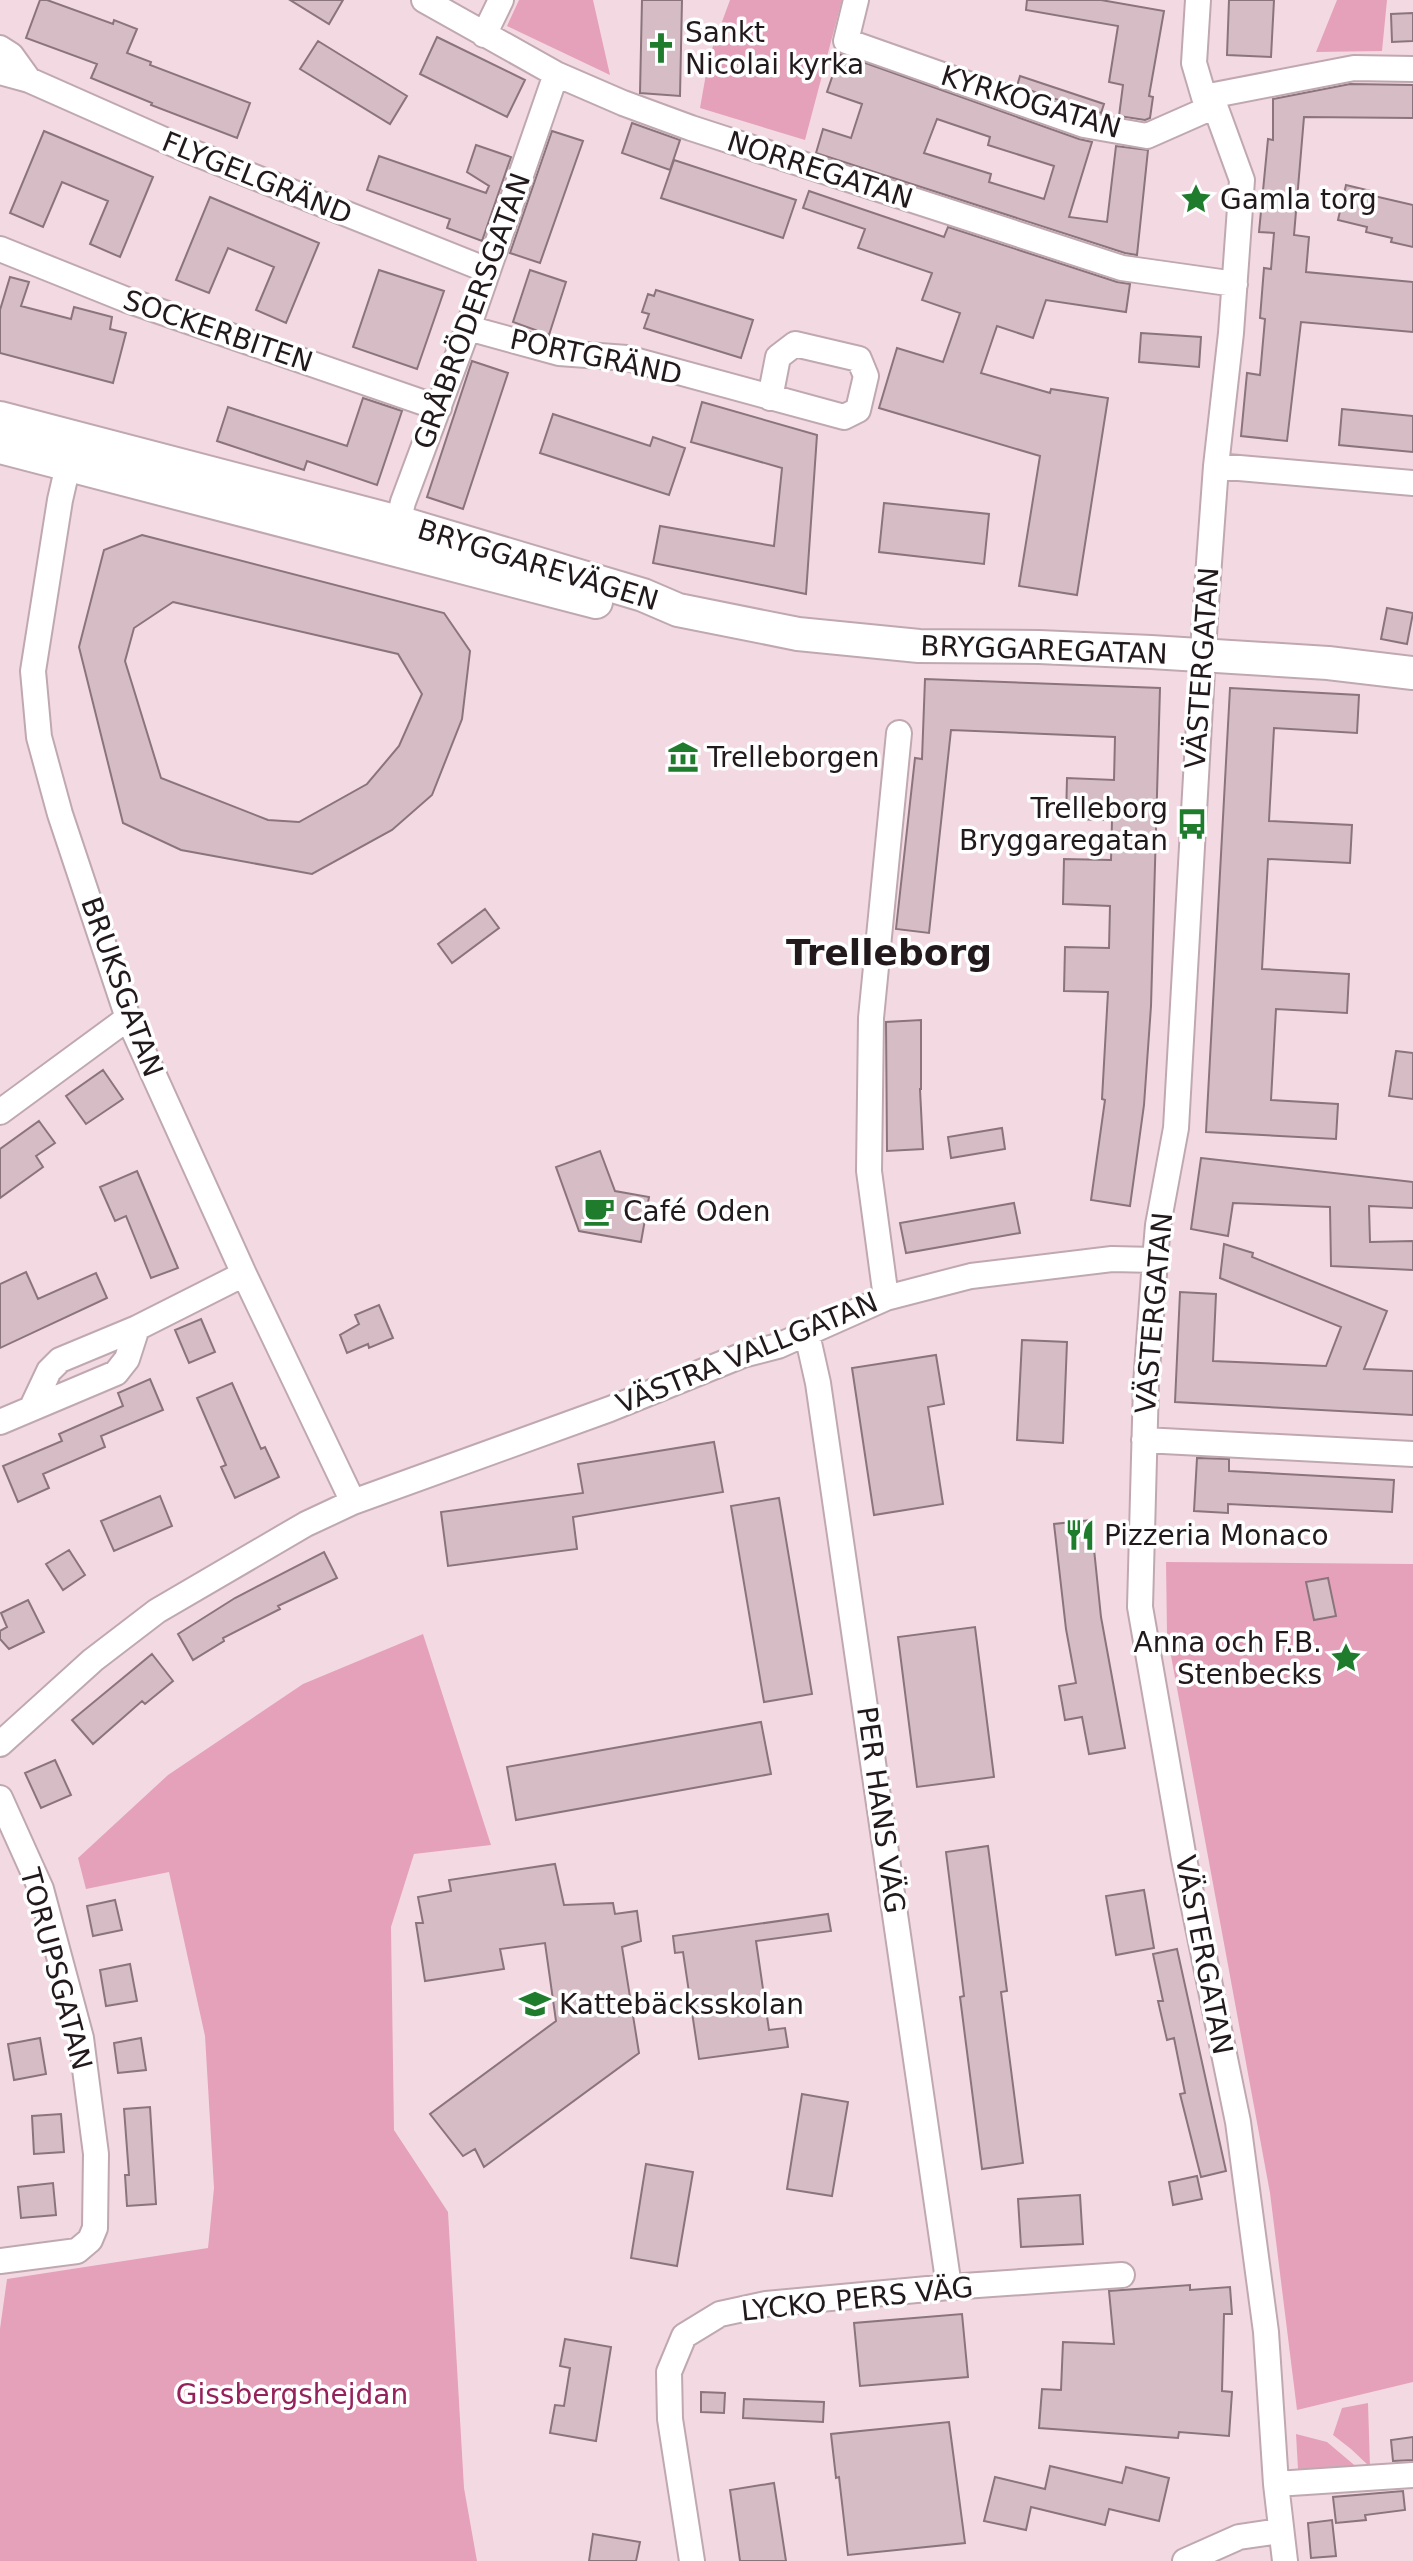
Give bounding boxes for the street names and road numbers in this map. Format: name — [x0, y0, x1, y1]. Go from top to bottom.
street label: KYRKOGATAN — [937, 59, 1125, 145]
street label: NORREGATAN — [723, 124, 917, 216]
street label: FLYGELGRÄND — [157, 125, 357, 231]
street label: GRÅBRÖDERSGATAN — [406, 168, 537, 453]
street label: SOCKERBITEN — [119, 283, 317, 379]
street label: PORTGRÄND — [507, 323, 685, 391]
street label: BRYGGAREVÄGEN — [414, 513, 662, 617]
street label: VÄSTERGATAN — [1178, 566, 1226, 770]
street label: BRYGGAREGATAN — [920, 629, 1168, 671]
street label: BRUKSGATAN — [74, 893, 170, 1081]
street label: VÄSTERGATAN — [1129, 1211, 1179, 1415]
street label: VÄSTRA VALLGATAN — [611, 1285, 883, 1421]
street label: PER HANS VÄG — [850, 1704, 912, 1916]
street label: VÄSTERGATAN — [1169, 1853, 1239, 2057]
street label: TORUPSGATAN — [13, 1864, 99, 2073]
street label: LYCKO PERS VÄG — [739, 2270, 975, 2328]

